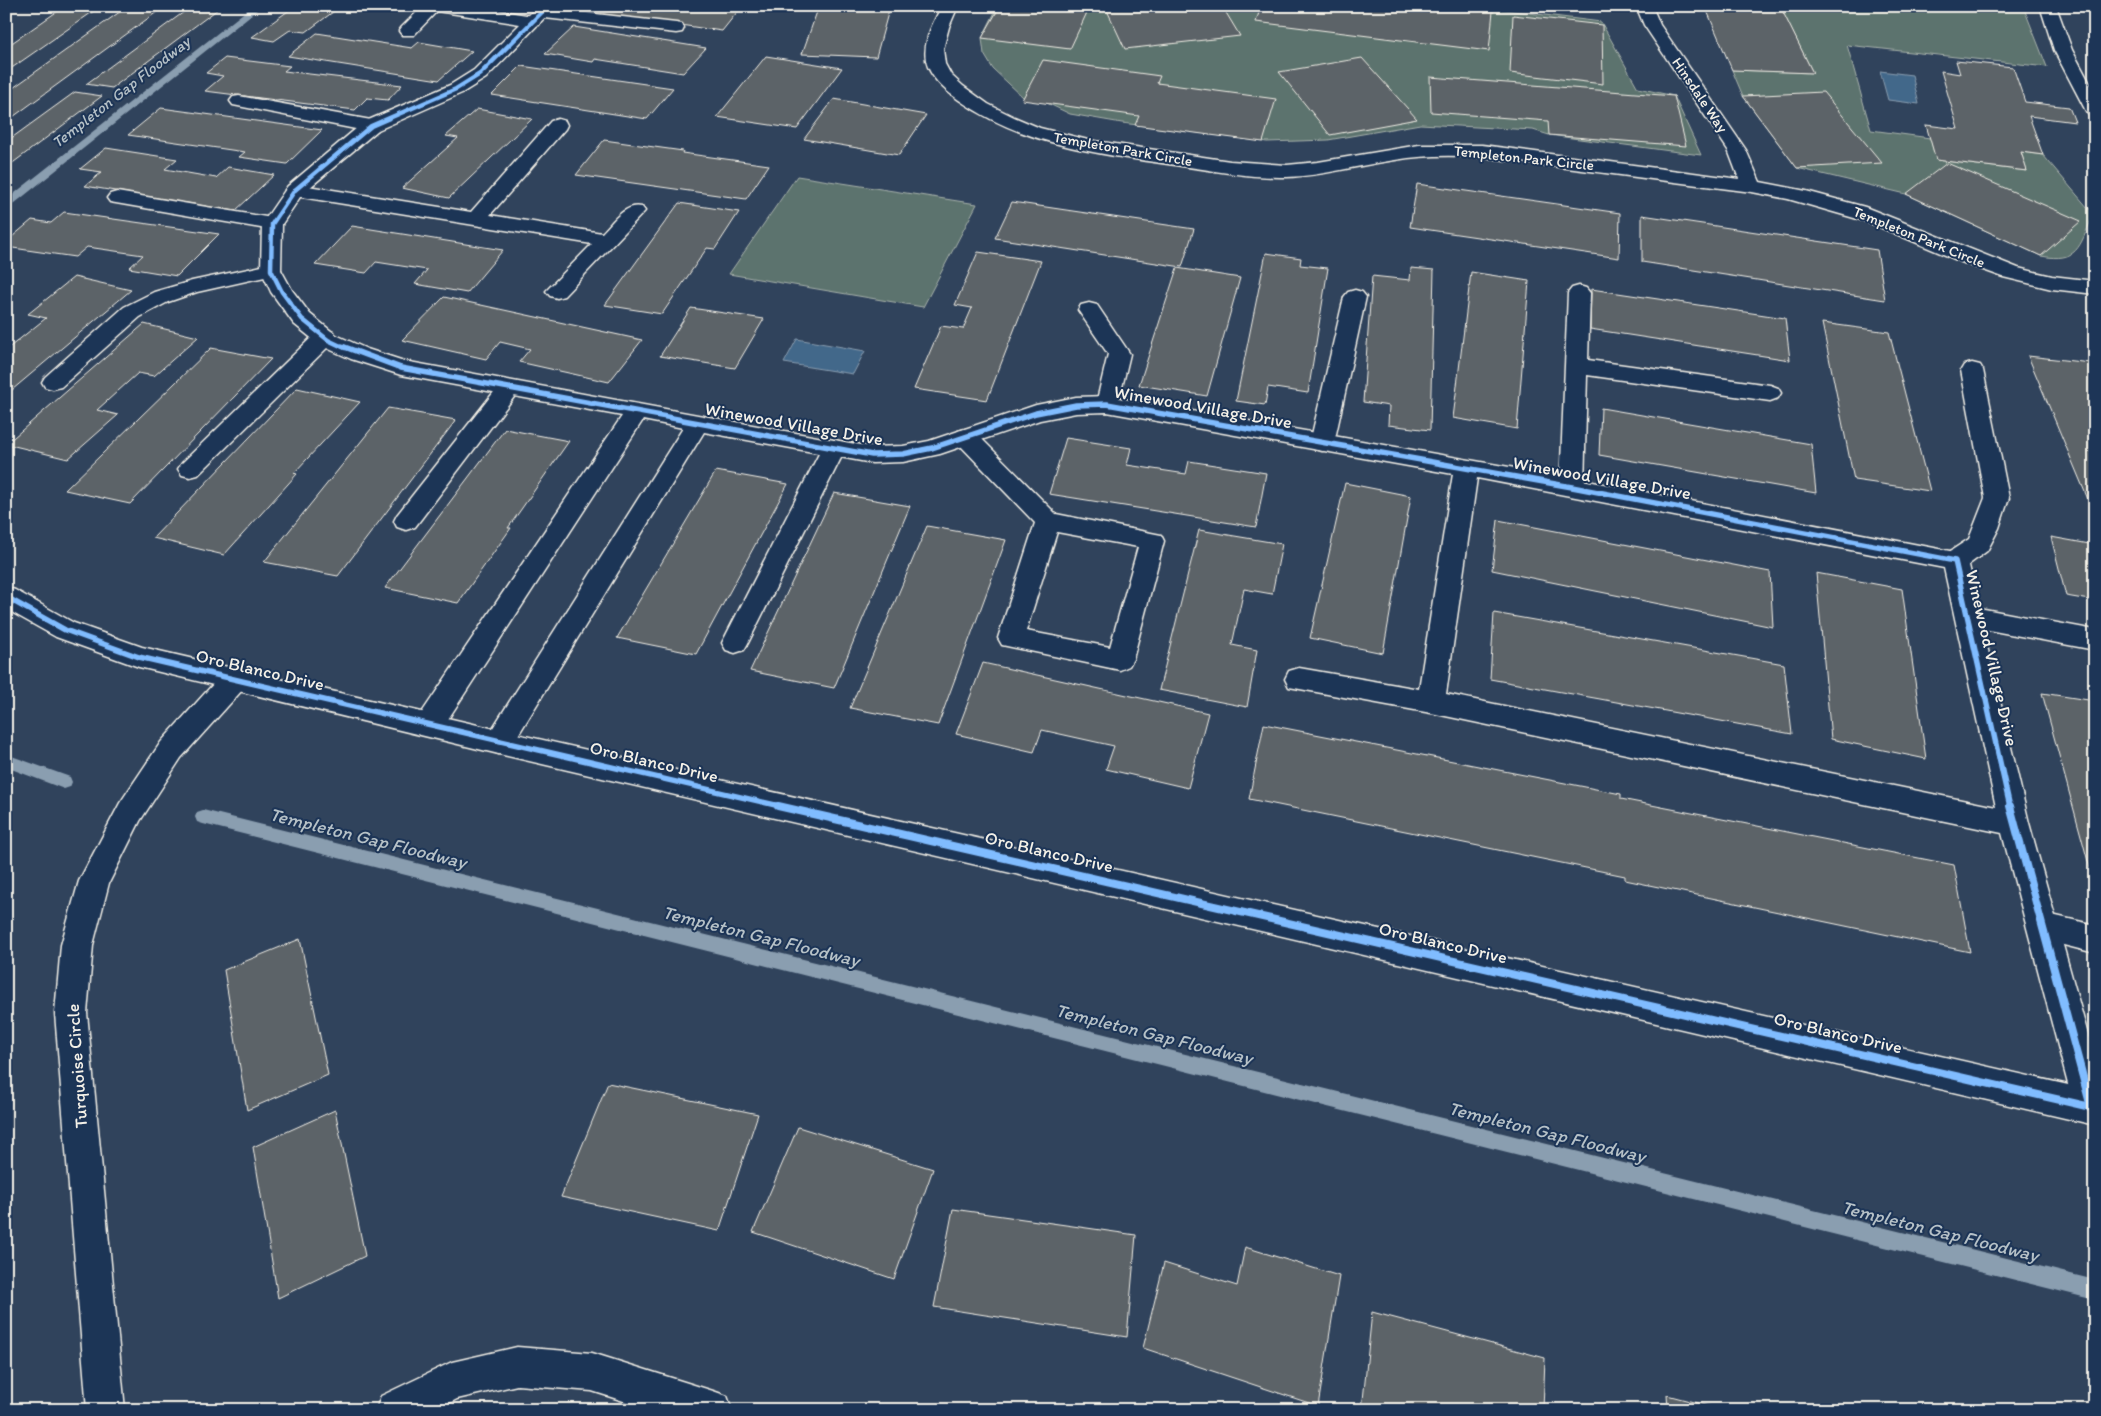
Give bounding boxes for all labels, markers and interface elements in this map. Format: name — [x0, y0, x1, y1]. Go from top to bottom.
water label: Templeton Gap Floodway — [48, 31, 195, 152]
street label: Hinsdale Way — [1668, 54, 1732, 136]
street label: Templeton Park Circle — [1052, 128, 1194, 170]
street label: Templeton Park Circle — [1453, 142, 1595, 174]
street label: Templeton Park Circle — [1850, 202, 1988, 272]
street label: Winewood Village Drive — [1112, 380, 1294, 434]
street label: Winewood Village Drive — [703, 397, 885, 451]
street label: Winewood Village Drive — [1511, 451, 1693, 505]
street label: Winewood Village Drive — [1961, 568, 2023, 748]
street label: Oro Blanco Drive — [194, 645, 326, 695]
street label: Oro Blanco Drive — [588, 737, 720, 787]
water label: Templeton Gap Floodway — [267, 802, 471, 874]
street label: Oro Blanco Drive — [983, 827, 1115, 877]
water label: Templeton Gap Floodway — [660, 900, 864, 972]
street label: Oro Blanco Drive — [1377, 918, 1509, 968]
water label: Templeton Gap Floodway — [1053, 998, 1257, 1070]
street label: Turquoise Circle — [62, 1003, 92, 1129]
street label: Oro Blanco Drive — [1772, 1008, 1904, 1058]
water label: Templeton Gap Floodway — [1446, 1096, 1650, 1168]
water label: Templeton Gap Floodway — [1839, 1195, 2043, 1267]

